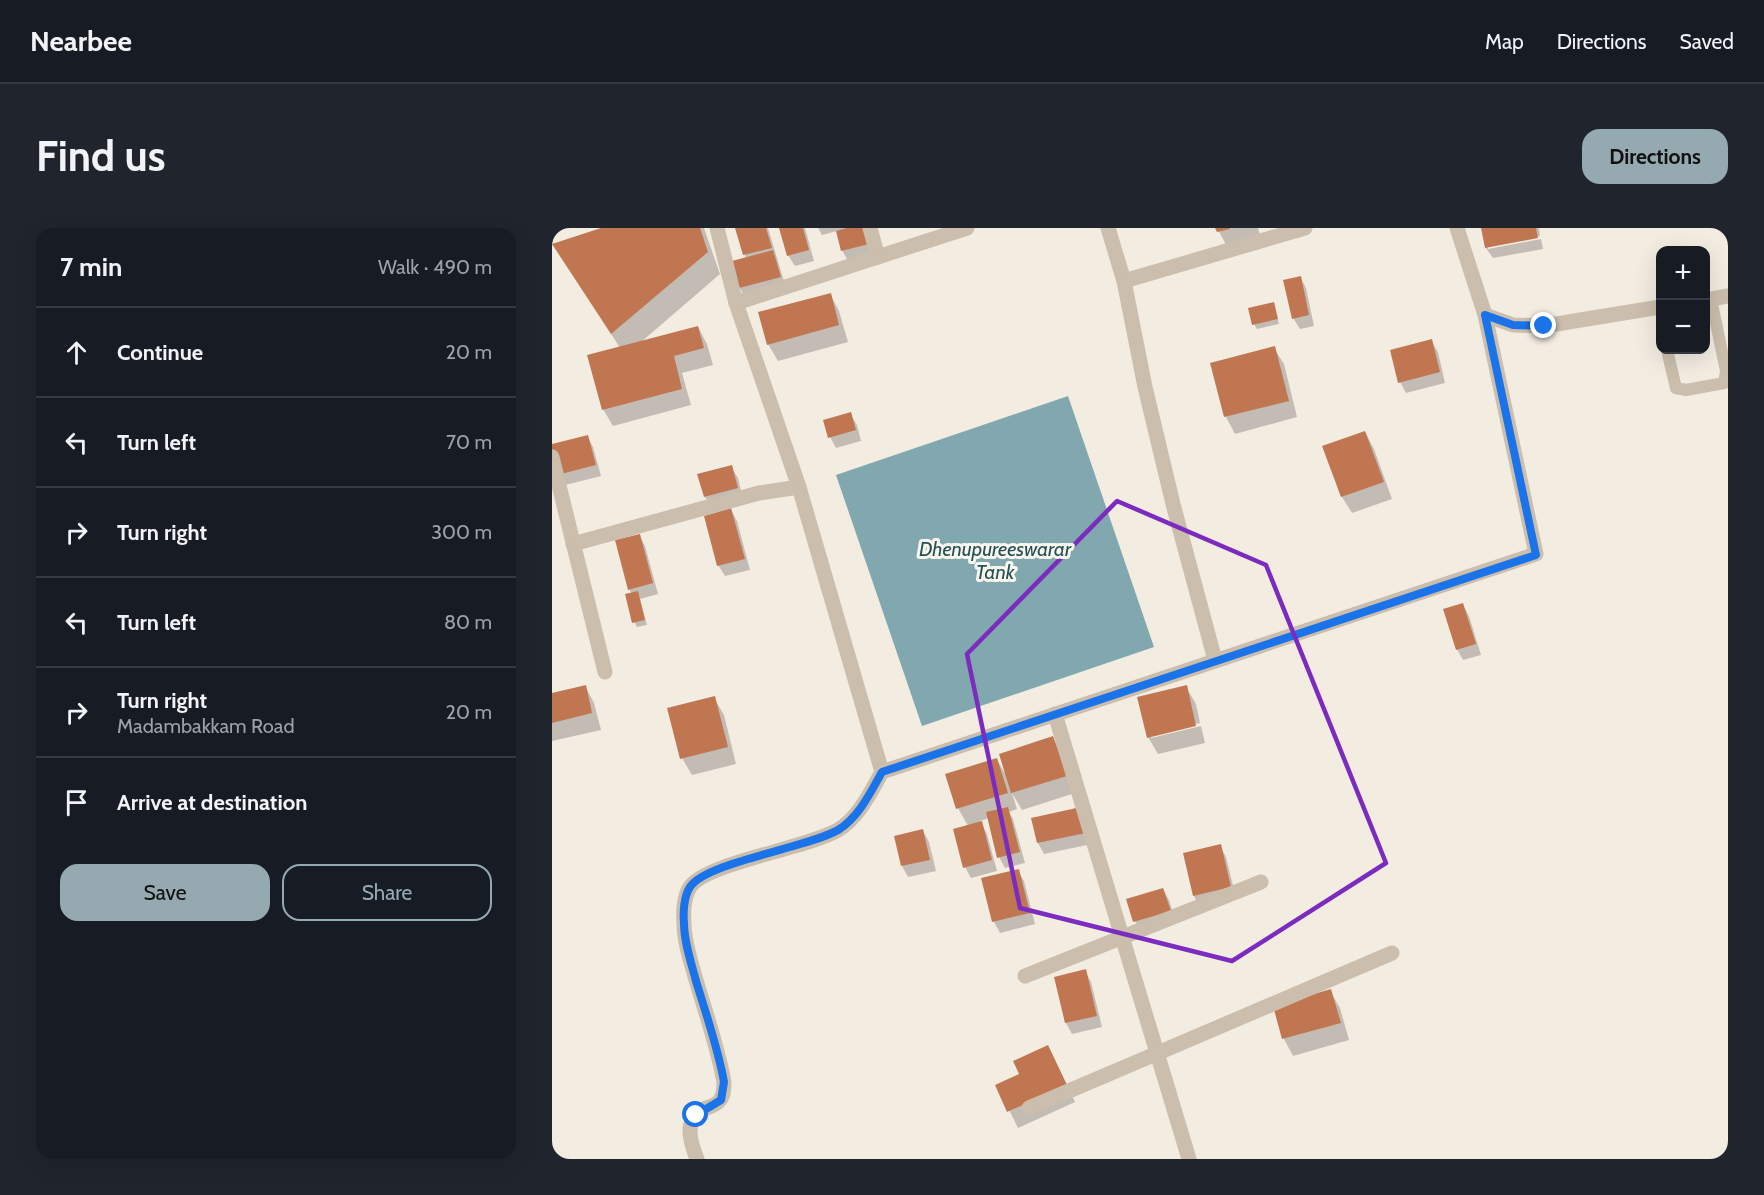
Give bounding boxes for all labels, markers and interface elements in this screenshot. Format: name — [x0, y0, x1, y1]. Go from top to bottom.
text: Nearbee — [30, 24, 132, 58]
text: Map — [1485, 29, 1524, 54]
text: Directions — [1557, 29, 1646, 54]
text: Saved — [1679, 29, 1734, 54]
button: Directions — [1582, 129, 1728, 184]
text: Find us — [36, 130, 165, 182]
map controls — [1656, 246, 1710, 354]
button: + — [1656, 246, 1710, 300]
text: 7 min — [60, 251, 122, 283]
text: Walk · 490 m — [378, 255, 492, 279]
button: − — [1656, 300, 1710, 354]
route end — [1530, 312, 1556, 338]
icon: ahead — [60, 336, 93, 369]
text: Continue — [117, 339, 203, 366]
text: 20 m — [446, 340, 492, 364]
icon: left — [60, 426, 93, 459]
text: Turn left — [117, 429, 196, 456]
text: 70 m — [446, 430, 492, 454]
icon: right — [60, 516, 93, 549]
text: Turn right — [117, 519, 207, 546]
text: 300 m — [431, 520, 492, 544]
water label: Dhenupureeswarar Tank — [919, 537, 1072, 584]
icon: left — [60, 606, 93, 639]
text: Turn left — [117, 609, 196, 636]
text: 80 m — [444, 610, 492, 634]
text: Turn right — [117, 687, 207, 714]
icon: right — [60, 696, 93, 729]
text: 20 m — [446, 700, 492, 724]
text: Madambakkam Road — [117, 714, 295, 738]
icon: arrive — [60, 786, 93, 819]
text: Arrive at destination — [117, 789, 307, 816]
button: Save — [60, 864, 270, 921]
button: Share — [282, 864, 492, 921]
route start — [682, 1101, 708, 1127]

